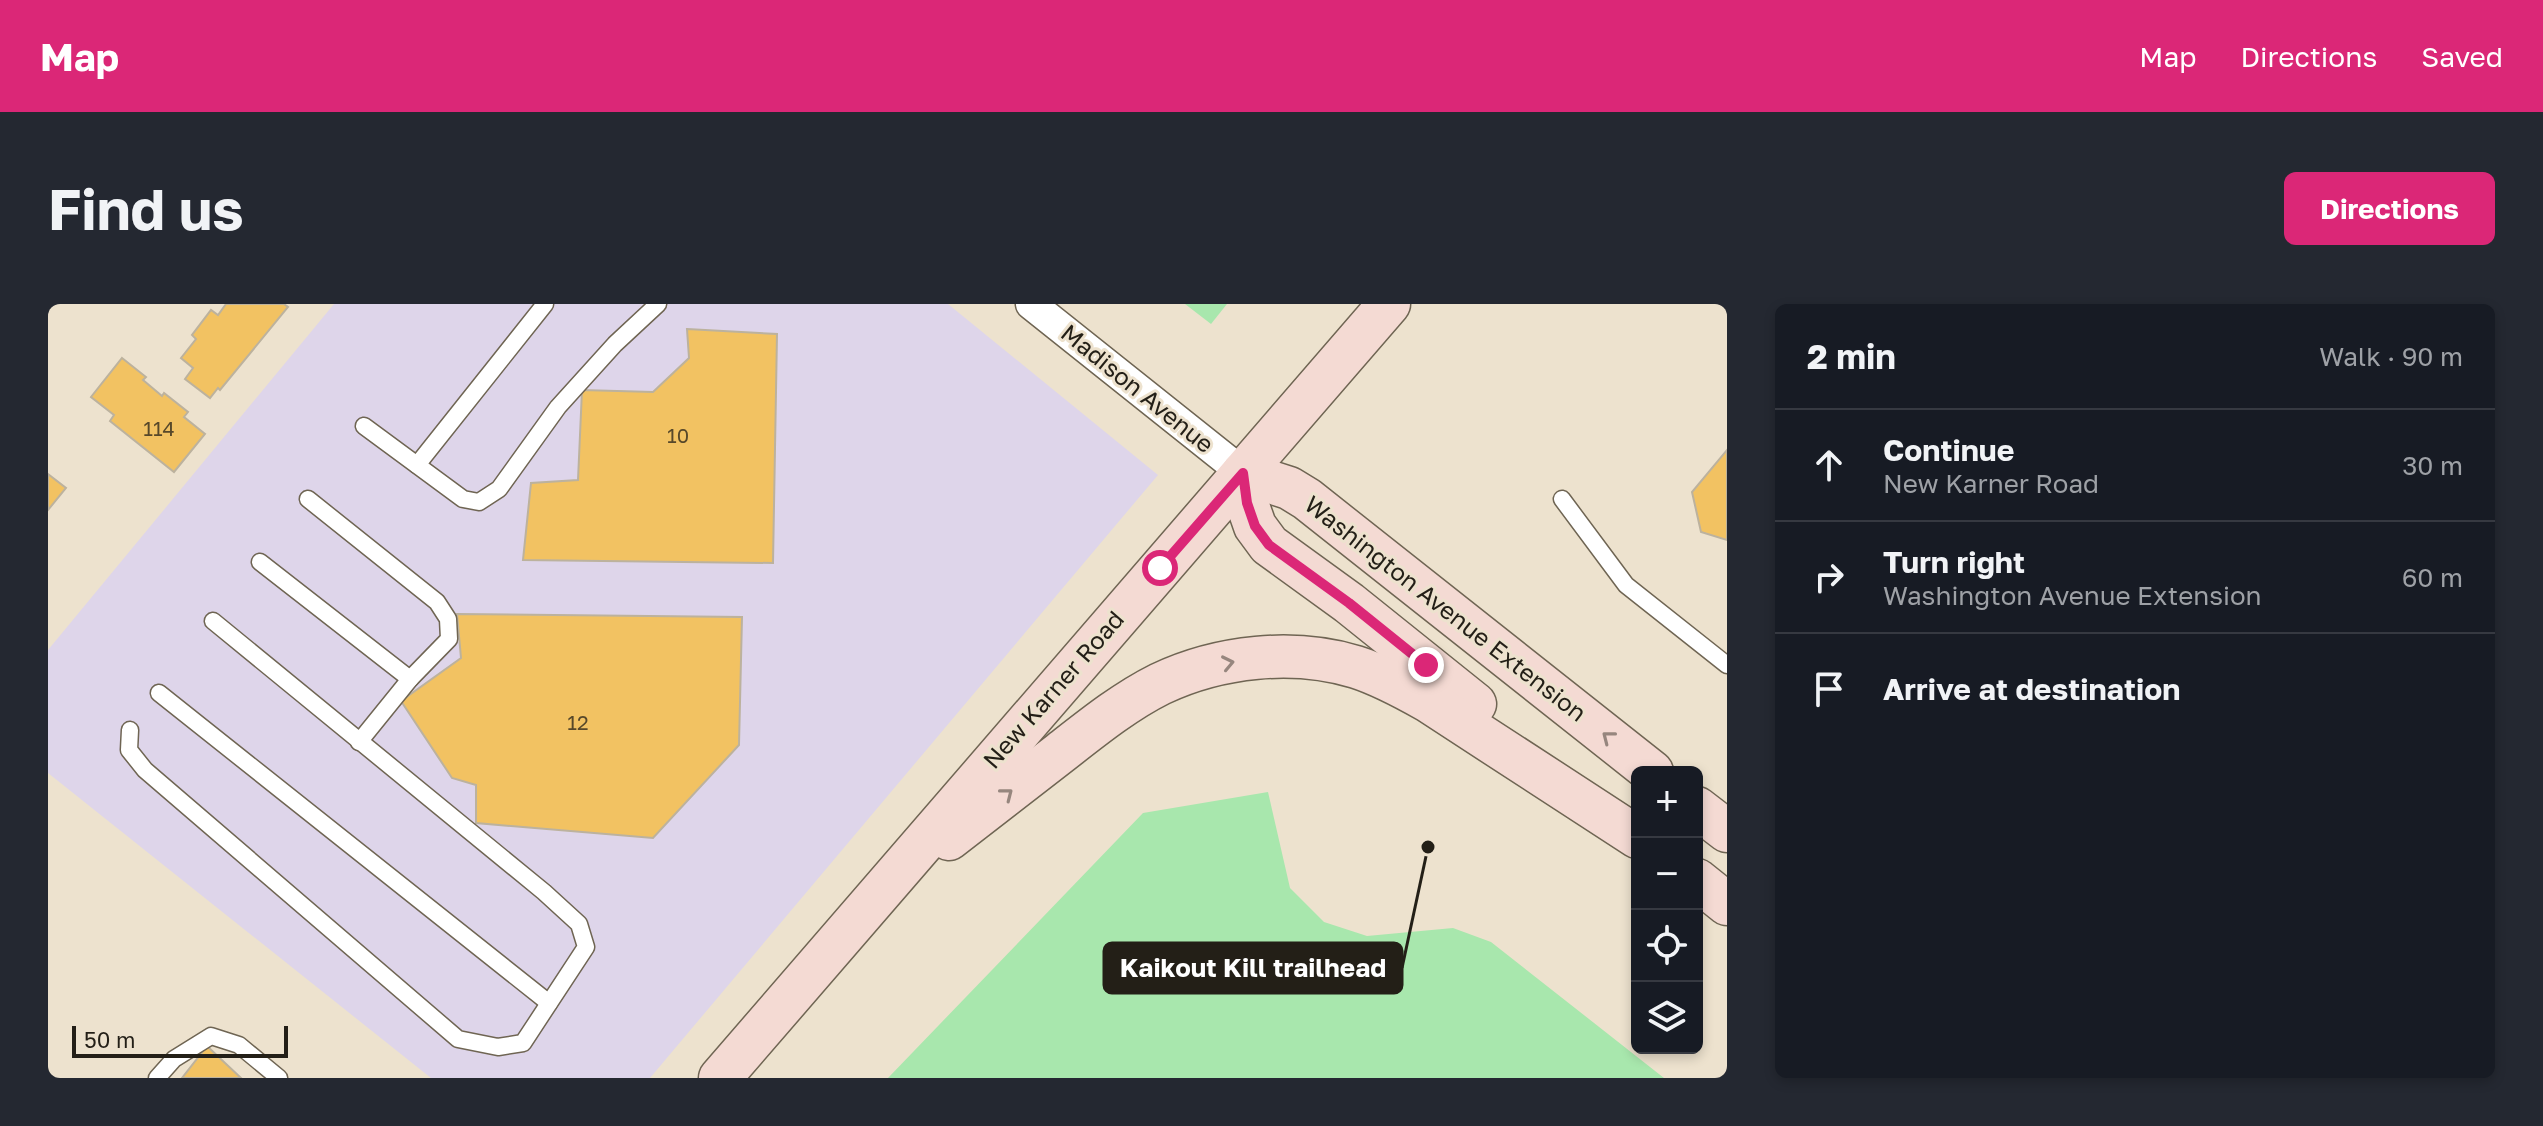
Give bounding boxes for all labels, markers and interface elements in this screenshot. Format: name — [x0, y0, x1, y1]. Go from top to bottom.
text: Map — [40, 34, 119, 79]
text: Map — [2139, 40, 2196, 73]
text: Directions — [2240, 40, 2377, 73]
text: Saved — [2421, 40, 2503, 73]
button: Directions — [2284, 172, 2495, 245]
text: Find us — [48, 175, 244, 242]
street label: Madison Avenue — [1056, 317, 1220, 458]
text: 2 min — [1807, 336, 1896, 376]
text: Walk · 90 m — [2319, 341, 2463, 372]
house number: 114 — [143, 416, 175, 440]
house number: 10 — [667, 423, 689, 447]
text: Continue — [1883, 432, 2014, 468]
icon: ahead — [1807, 443, 1851, 487]
text: 30 m — [2402, 450, 2463, 481]
text: New Karner Road — [1883, 468, 2099, 499]
street label: Washington Avenue Extension — [1299, 489, 1593, 727]
text: Turn right — [1883, 544, 2025, 580]
route start — [1142, 550, 1178, 586]
icon: right — [1807, 555, 1851, 599]
text: 60 m — [2402, 562, 2463, 593]
text: Washington Avenue Extension — [1883, 580, 2262, 611]
street label: New Karner Road — [976, 604, 1129, 774]
route end — [1408, 647, 1444, 683]
one-way arrow — [1220, 655, 1234, 672]
icon: arrive — [1807, 667, 1851, 711]
text: Arrive at destination — [1883, 671, 2180, 707]
house number: 12 — [567, 710, 589, 734]
one-way arrow — [1603, 732, 1617, 747]
map controls — [1631, 766, 1703, 1054]
button: + — [1631, 766, 1703, 838]
one-way arrow — [998, 790, 1013, 804]
button: − — [1631, 838, 1703, 910]
button: locate — [1631, 910, 1703, 982]
callout: Kaikout Kill trailhead — [1104, 943, 1402, 993]
text: Kaikout Kill trailhead — [1120, 952, 1386, 983]
button: layers — [1631, 982, 1703, 1054]
scale bar — [72, 1022, 288, 1058]
text: 50 m — [84, 1026, 135, 1053]

